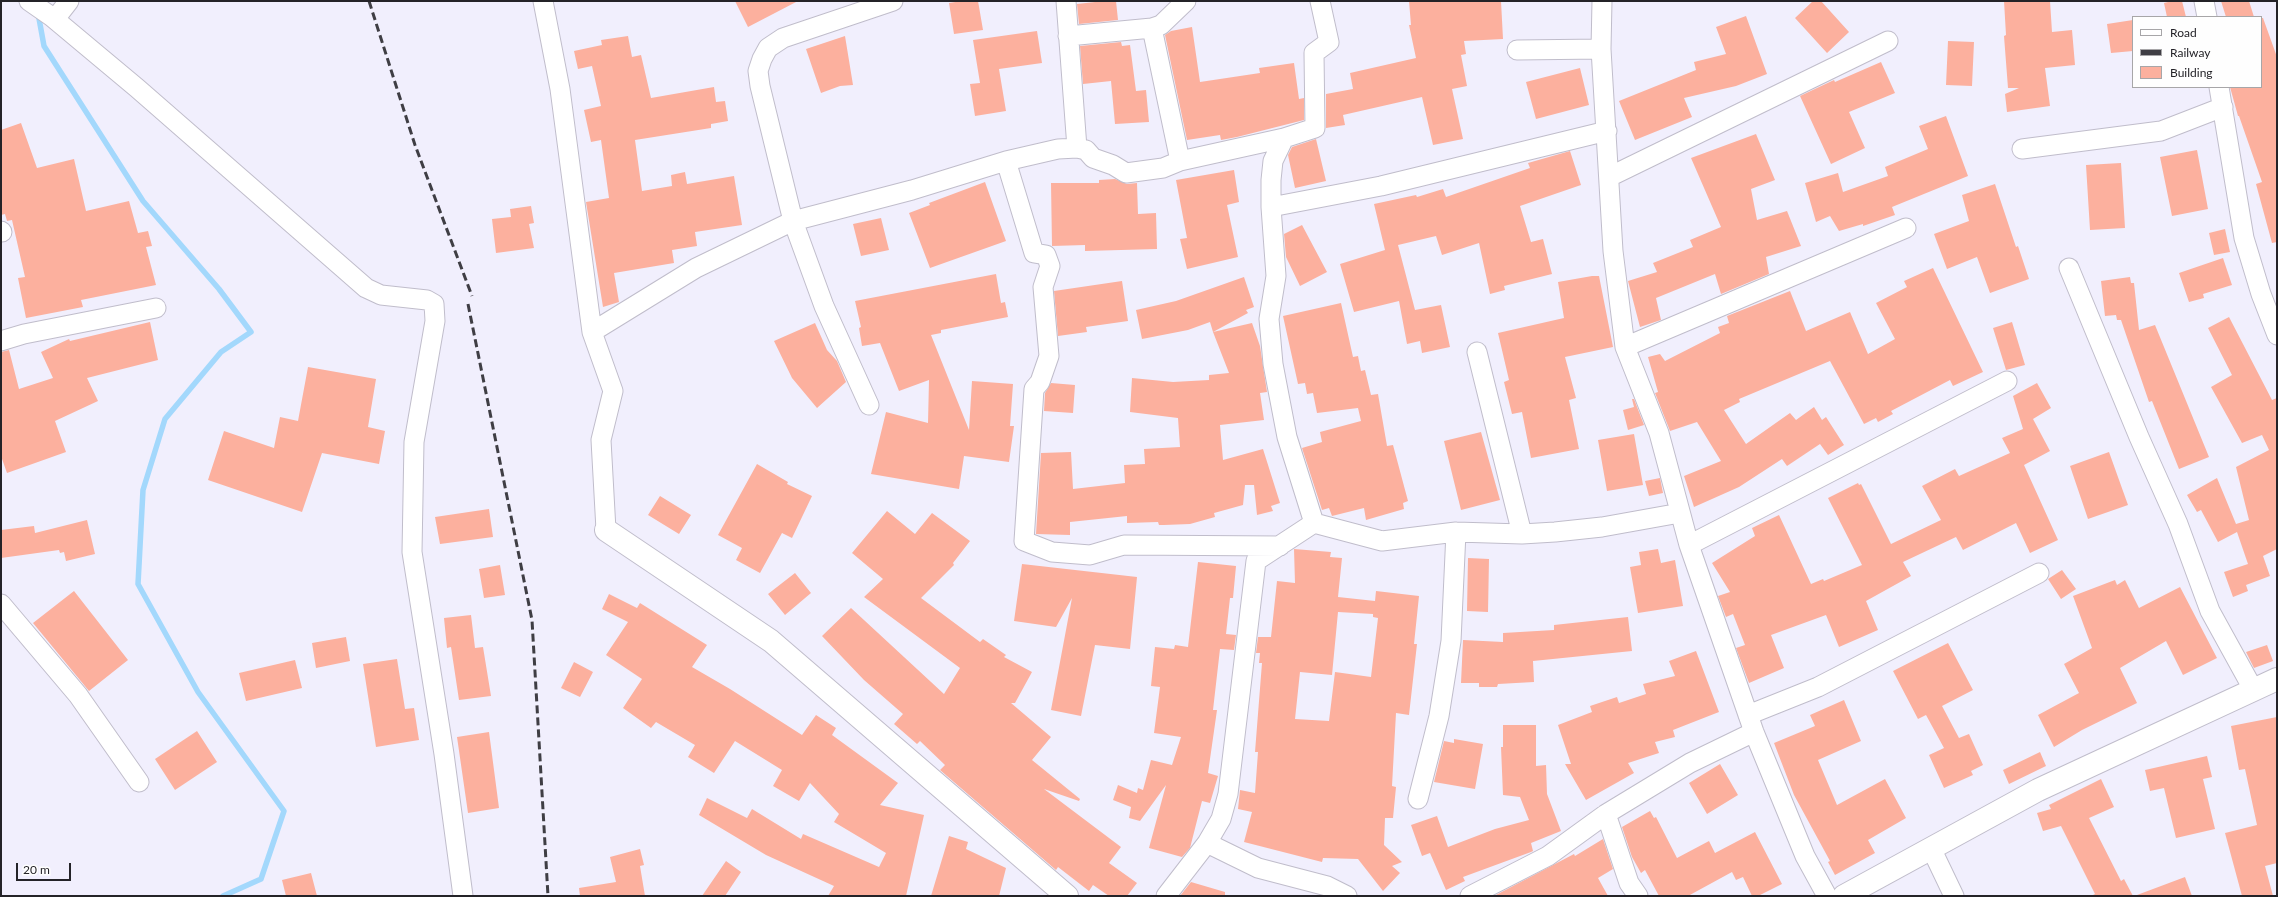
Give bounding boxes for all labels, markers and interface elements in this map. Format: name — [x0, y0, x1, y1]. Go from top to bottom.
legend — [2132, 16, 2262, 88]
text: Road — [2170, 25, 2197, 40]
text: Railway — [2170, 45, 2210, 60]
text: Building — [2170, 65, 2213, 80]
scale bar — [18, 855, 73, 881]
text: 20 m — [23, 862, 50, 877]

